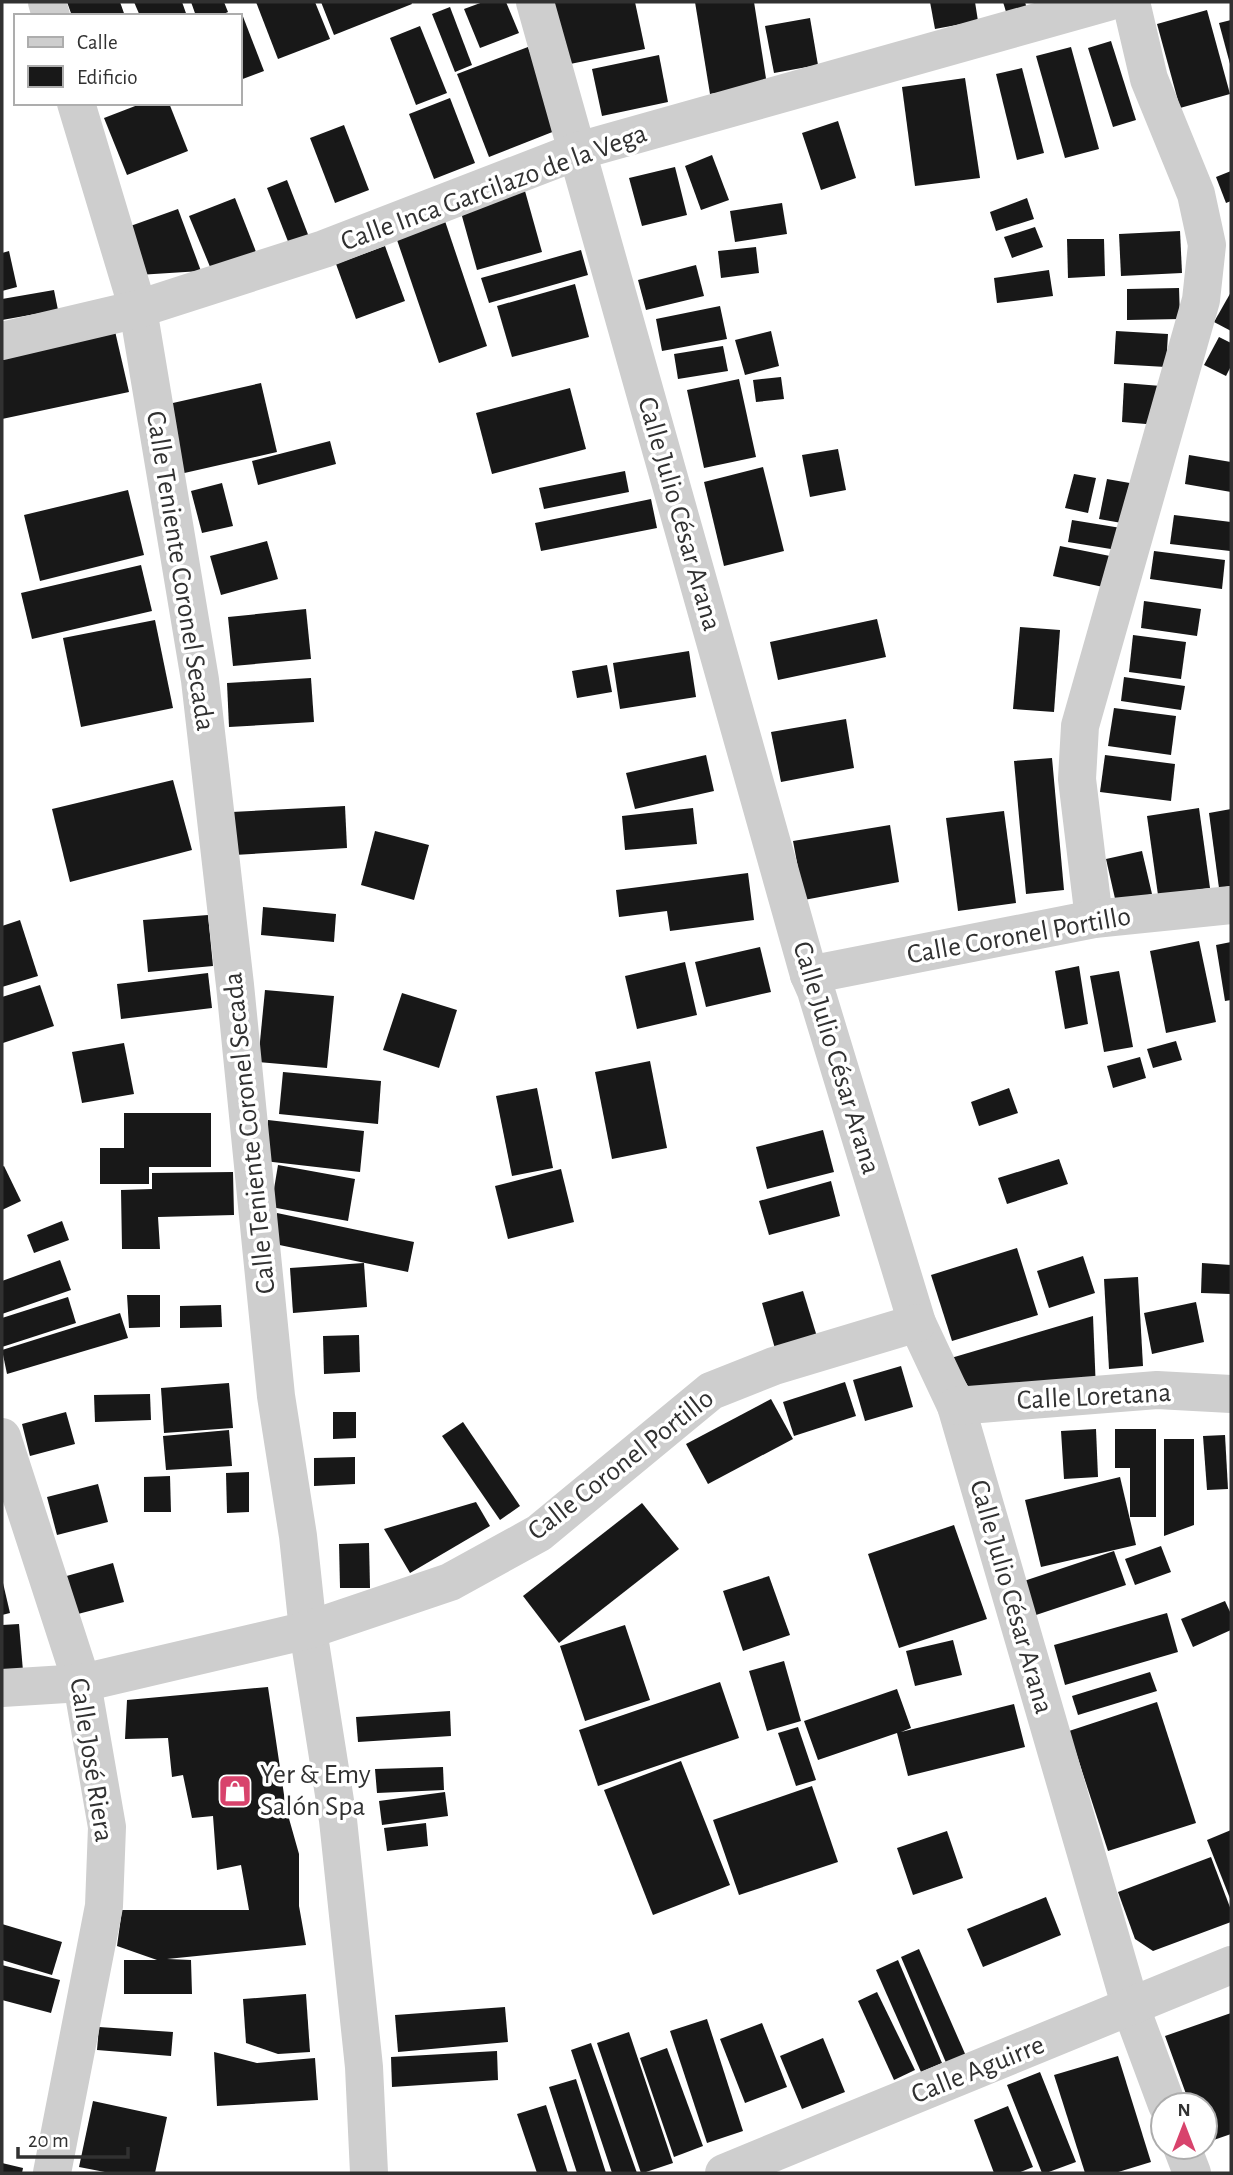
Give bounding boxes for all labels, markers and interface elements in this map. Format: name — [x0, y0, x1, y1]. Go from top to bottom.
legend — [14, 14, 242, 105]
text: Calle — [77, 32, 118, 53]
text: Edificio — [77, 67, 138, 88]
street label: Calle Inca Garcilazo de la Vega — [337, 119, 651, 256]
street label: Calle Julio César Arana — [632, 394, 726, 634]
street label: Calle Teniente Coronel Secada — [141, 409, 219, 733]
street label: Calle Coronel Portillo — [905, 903, 1133, 969]
street label: Calle Julio César Arana — [787, 938, 885, 1178]
street label: Calle Teniente Coronel Secada — [219, 971, 281, 1295]
street label: Calle Loretana — [1016, 1379, 1172, 1415]
street label: Calle Coronel Portillo — [523, 1384, 719, 1546]
street label: Calle Julio César Arana — [964, 1477, 1058, 1717]
street label: Calle José Riera — [64, 1676, 118, 1844]
place label: Yer & Emy Salón Spa — [260, 1761, 371, 1821]
shop icon: Yer & Emy Salón Spa — [216, 1772, 254, 1810]
street label: Calle Aguirre — [908, 2031, 1048, 2109]
north arrow — [1149, 2091, 1219, 2161]
text: N — [1177, 2101, 1191, 2120]
scale bar — [18, 2116, 128, 2160]
text: 20 m — [28, 2130, 69, 2151]

